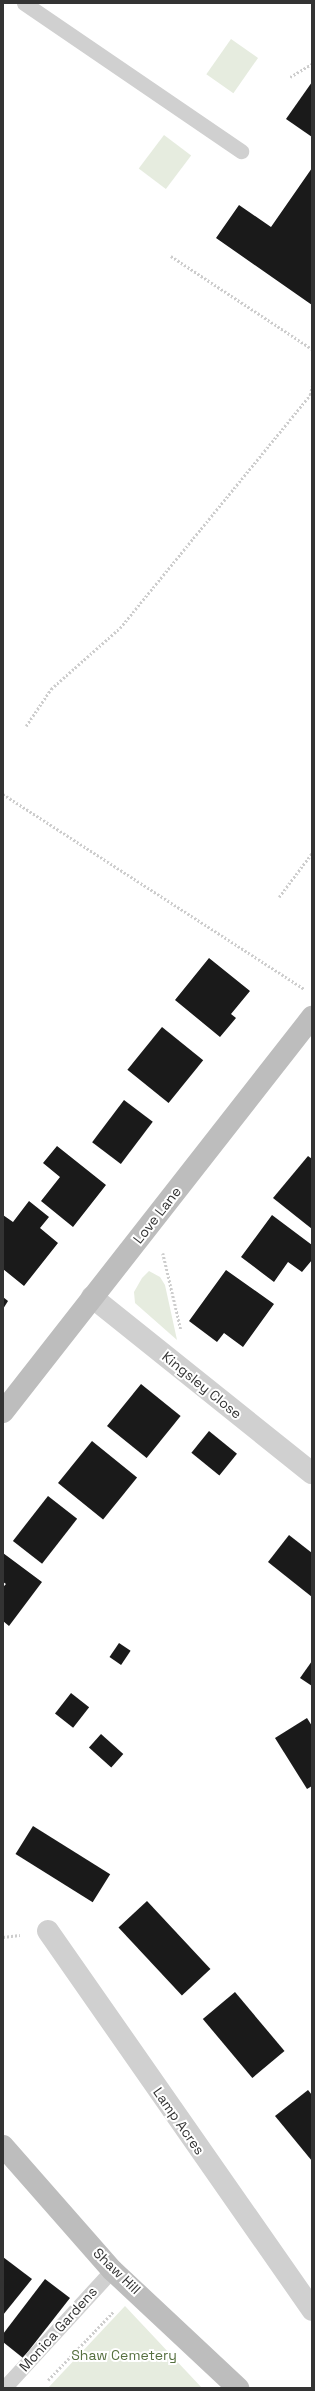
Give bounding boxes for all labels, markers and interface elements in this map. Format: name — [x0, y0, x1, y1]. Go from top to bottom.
street label: Love Lane — [130, 1183, 184, 1247]
street label: Kingsley Close — [159, 1348, 245, 1422]
street label: Lamp Acres — [150, 2084, 208, 2158]
street label: Shaw Hill — [90, 2244, 144, 2298]
street label: Monica Gardens — [15, 2283, 101, 2375]
park label: Shaw Cemetery — [71, 2347, 177, 2363]

